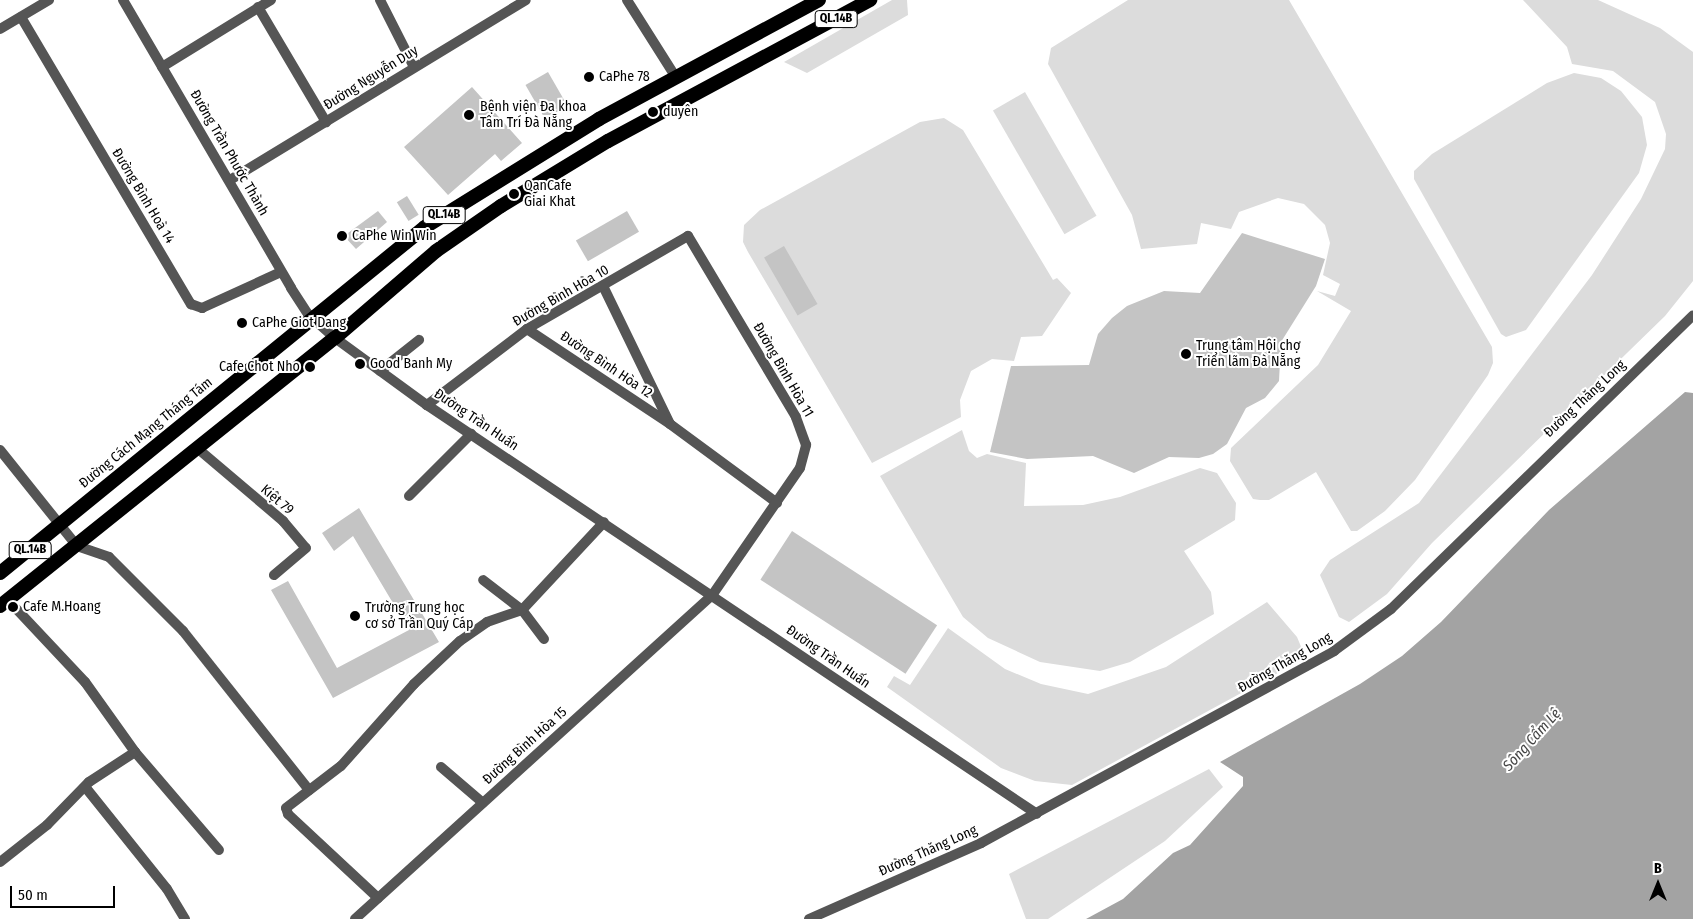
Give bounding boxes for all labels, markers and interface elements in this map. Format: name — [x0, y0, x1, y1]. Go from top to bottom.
road number: QL.14B — [814, 10, 858, 28]
street label: Đường Nguyễn Duy — [321, 42, 421, 114]
place label: CaPhe 78 — [599, 69, 650, 85]
marker: CaPhe 78 — [583, 71, 595, 83]
street label: Đường Trần Phước Thành — [186, 87, 272, 219]
place label: Bệnh viện Đa khoa Tâm Trí Đà Nẵng — [480, 99, 586, 132]
place label: duyên — [663, 104, 698, 120]
marker: duyên — [647, 106, 659, 118]
marker: Bệnh viện Đa khoa Tâm Trí Đà Nẵng — [462, 108, 476, 122]
street label: Đường Bình Hoà 14 — [108, 145, 178, 247]
place label: QanCafe Giai Khat — [524, 178, 575, 210]
marker: QanCafe Giai Khat — [508, 188, 520, 200]
road number: QL.14B — [422, 206, 466, 224]
place label: CaPhe Win Win — [352, 228, 437, 244]
marker: CaPhe Win Win — [336, 230, 348, 242]
street label: Đường Bình Hòa 10 — [510, 262, 612, 330]
place label: CaPhe Giot Dang — [252, 315, 346, 331]
marker: CaPhe Giot Dang — [236, 317, 248, 329]
street label: Đường Bình Hòa 11 — [749, 320, 817, 420]
street label: Đường Bình Hòa 12 — [557, 328, 655, 402]
place label: Trung tâm Hội chợ Triển lãm Đà Nẵng — [1196, 338, 1301, 371]
marker: Trung tâm Hội chợ Triển lãm Đà Nẵng — [1180, 348, 1192, 360]
place label: Good Banh My — [370, 356, 452, 372]
street label: Đường Thăng Long — [1541, 357, 1629, 441]
marker: Good Banh My — [354, 358, 366, 370]
place label: Cafe Chot Nho — [219, 359, 300, 375]
marker: Cafe Chot Nho — [304, 361, 316, 373]
street label: Đường Cách Mạng Tháng Tám — [76, 374, 216, 492]
street label: Đường Trần Huấn — [430, 385, 522, 455]
street label: Kiệt 79 — [257, 481, 297, 519]
road number: QL.14B — [8, 540, 52, 560]
place label: Cafe M.Hoang — [23, 599, 101, 615]
place label: Trường Trung học cơ sở Trần Quý Cáp — [365, 600, 473, 632]
marker: Cafe M.Hoang — [7, 601, 19, 613]
marker: Trường Trung học cơ sở Trần Quý Cáp — [349, 610, 361, 622]
street label: Đường Trần Huấn — [783, 622, 873, 692]
street label: Đường Thăng Long — [1235, 629, 1335, 697]
street label: Đường Bình Hòa 15 — [479, 704, 571, 788]
water label: Sông Cẩm Lệ — [1499, 705, 1565, 775]
street label: Đường Thăng Long — [876, 822, 980, 880]
north arrow — [1633, 859, 1683, 909]
text: B — [1654, 860, 1662, 877]
scale bar — [12, 876, 118, 908]
text: 50 m — [18, 886, 48, 904]

